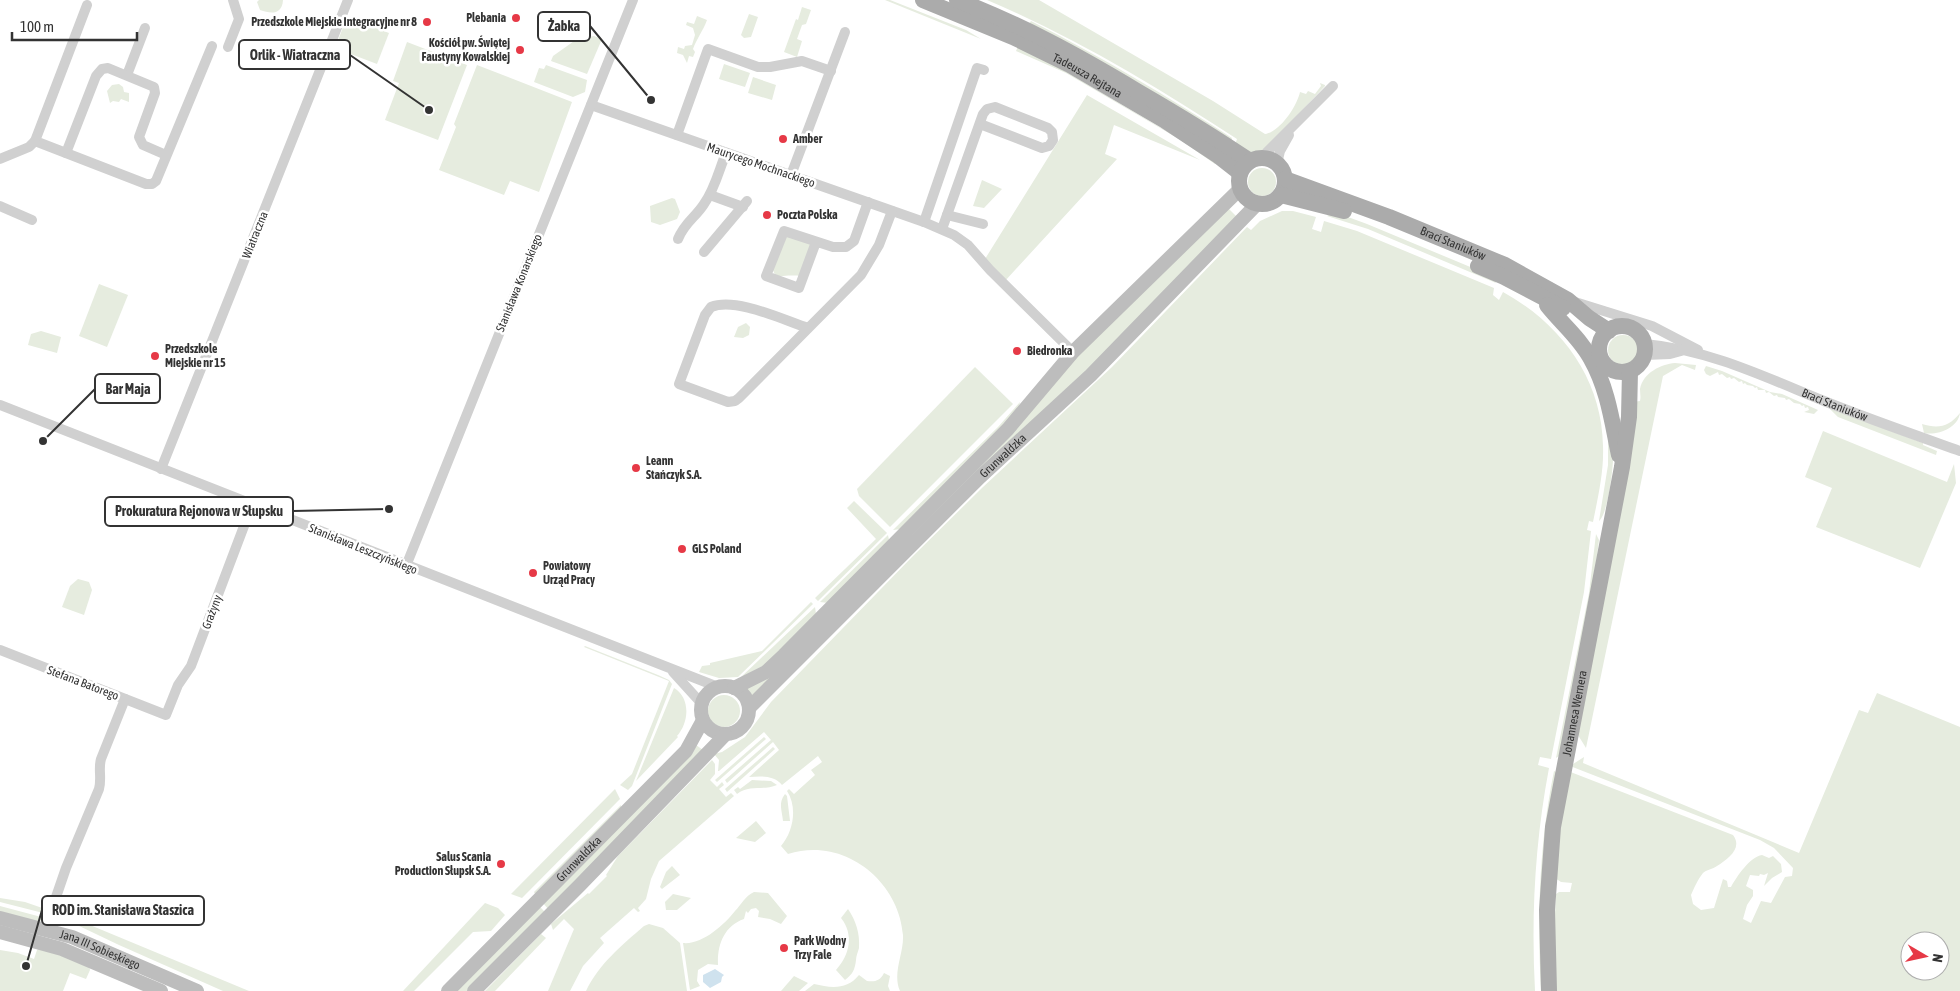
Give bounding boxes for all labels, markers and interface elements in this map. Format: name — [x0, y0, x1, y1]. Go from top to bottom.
scale bar — [12, 10, 138, 42]
place label: Plebania — [466, 11, 506, 25]
marker: Plebania — [510, 12, 522, 24]
callout: Żabka — [538, 12, 590, 41]
place label: Przedszkole Miejskie Integracyjne nr 8 — [251, 15, 417, 29]
marker: Przedszkole Miejskie Integracyjne nr 8 — [421, 16, 433, 28]
text: Żabka — [548, 17, 581, 34]
text: 100 m — [20, 18, 54, 35]
place label: Kościół pw. Świętej Faustyny Kowalskiej — [422, 35, 510, 64]
callout: Orlik - Wiatraczna — [239, 40, 350, 69]
marker: Kościół pw. Świętej Faustyny Kowalskiej — [514, 44, 526, 56]
text: Orlik - Wiatraczna — [250, 47, 341, 63]
street label: Tadeusza Rejtana — [1050, 51, 1124, 101]
place label: Amber — [792, 132, 823, 146]
marker: Amber — [777, 133, 789, 145]
street label: Maurycego Mochnackiego — [705, 140, 817, 190]
place label: Poczta Polska — [777, 208, 838, 222]
street label: Wiatraczna — [239, 209, 271, 261]
marker: Poczta Polska — [761, 209, 773, 221]
street label: Braci Staniuków — [1418, 224, 1488, 263]
street label: Stanisława Konarskiego — [493, 232, 545, 334]
place label: Przedszkole Miejskie nr 15 — [165, 342, 226, 370]
place label: Biedronka — [1027, 344, 1073, 358]
marker: Biedronka — [1011, 345, 1023, 357]
marker: Przedszkole Miejskie nr 15 — [149, 350, 161, 362]
callout: Bar Maja — [95, 374, 160, 403]
text: Bar Maja — [106, 381, 151, 397]
street label: Braci Staniuków — [1799, 386, 1870, 424]
street label: Grunwaldzka — [977, 431, 1029, 481]
place label: Leann Stańczyk S.A. — [646, 454, 702, 482]
marker: Leann Stańczyk S.A. — [630, 462, 642, 474]
callout: Prokuratura Rejonowa w Słupsku — [105, 497, 293, 526]
text: Prokuratura Rejonowa w Słupsku — [115, 503, 283, 519]
street label: Stanisława Leszczyńskiego — [307, 521, 420, 577]
place label: GLS Poland — [692, 542, 742, 556]
marker: GLS Poland — [676, 543, 688, 555]
place label: Powiatowy Urząd Pracy — [543, 559, 595, 587]
marker: Powiatowy Urząd Pracy — [527, 567, 539, 579]
street label: Grażyny — [199, 593, 225, 631]
street label: Stefana Batorego — [45, 663, 121, 703]
street label: Johannesa Wernera — [1560, 669, 1590, 757]
street label: Grunwaldzka — [554, 833, 604, 885]
place label: Salus Scania Production Słupsk S.A. — [395, 850, 491, 878]
marker: Salus Scania Production Słupsk S.A. — [495, 858, 507, 870]
callout: ROD im. Stanisława Staszica — [42, 896, 204, 925]
text: ROD im. Stanisława Staszica — [52, 902, 195, 918]
street label: Jana III Sobieskiego — [58, 927, 143, 973]
north arrow — [1900, 931, 1950, 981]
place label: Park Wodny Trzy Fale — [794, 934, 846, 962]
marker: Park Wodny Trzy Fale — [778, 942, 790, 954]
text: N — [1929, 953, 1946, 963]

